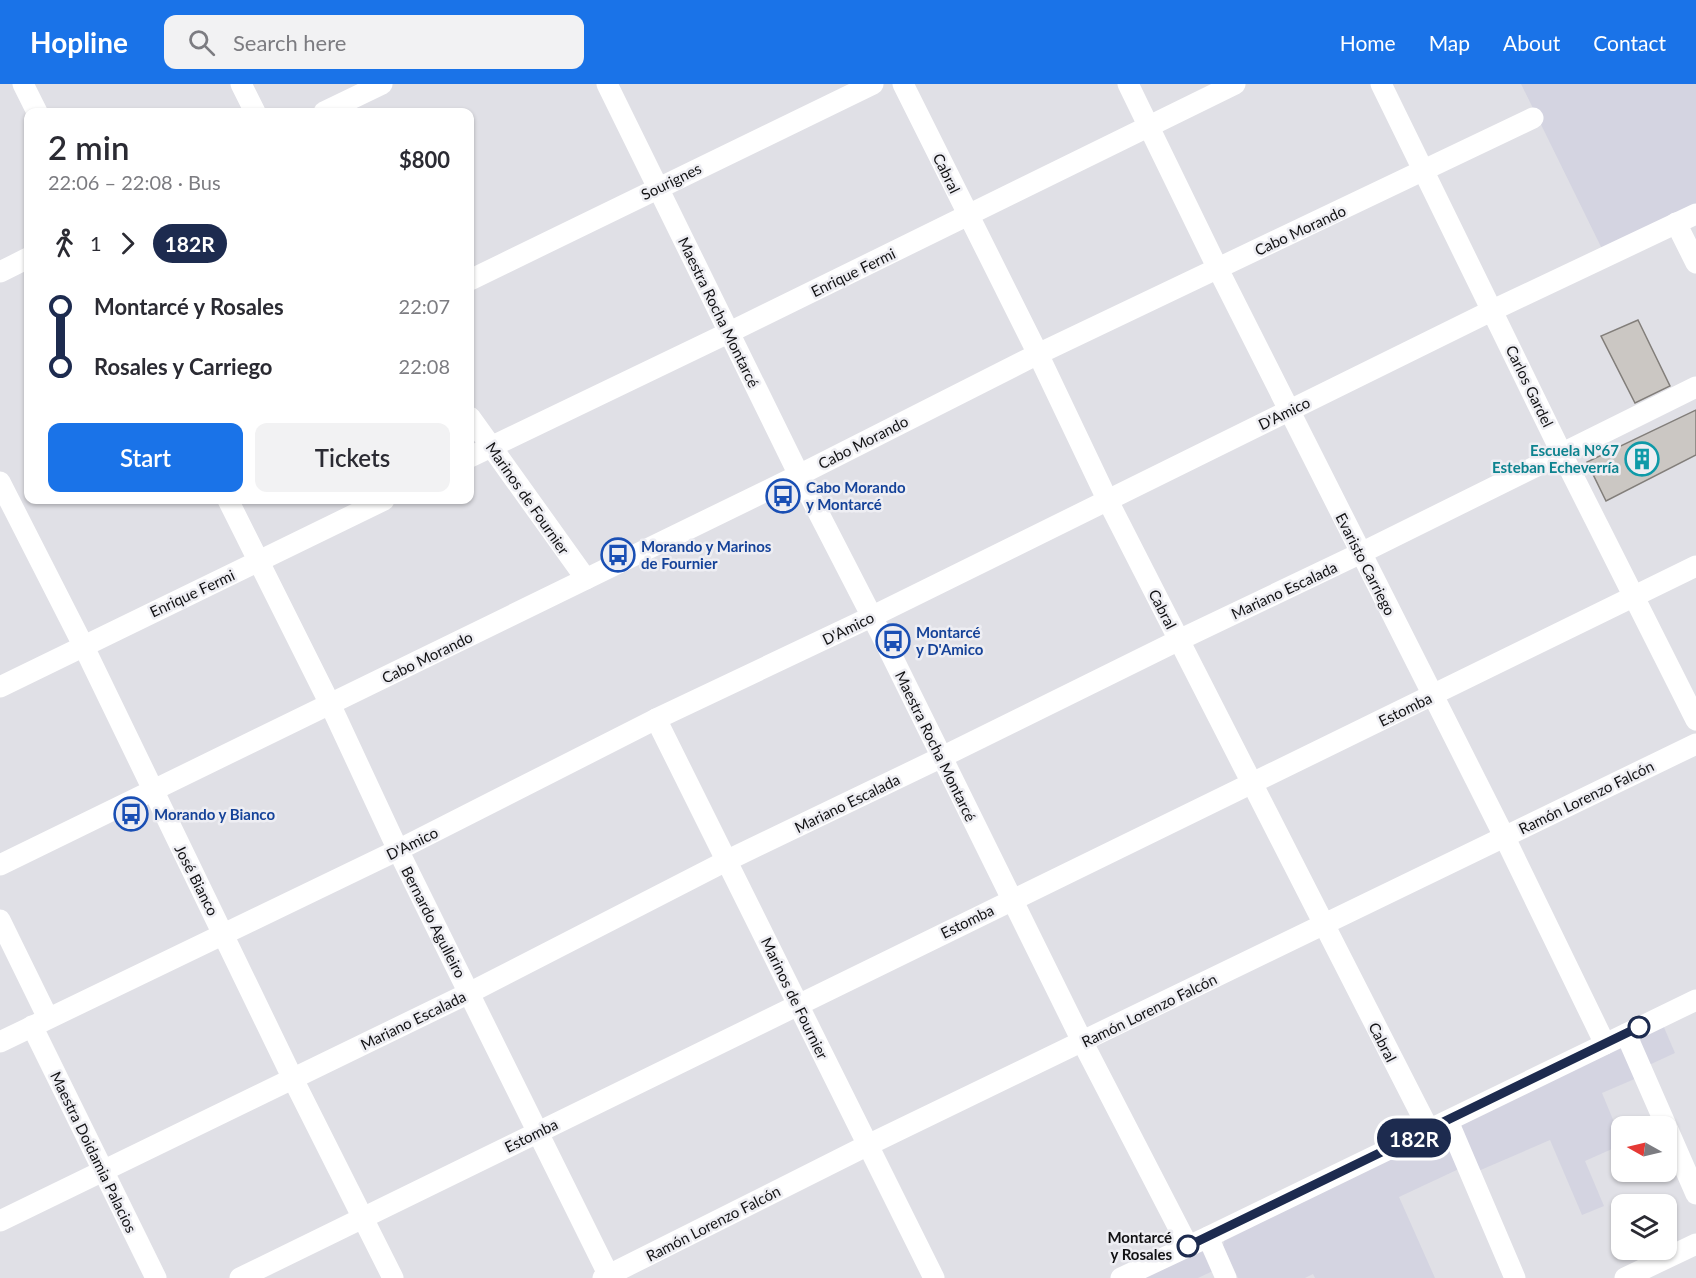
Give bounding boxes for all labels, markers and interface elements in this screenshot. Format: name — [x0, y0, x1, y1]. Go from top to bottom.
search box — [164, 15, 584, 69]
text: Hopline — [30, 25, 128, 59]
icon: search — [185, 26, 218, 59]
text: Search here — [233, 29, 346, 56]
text: Home — [1340, 30, 1396, 55]
text: Map — [1429, 30, 1470, 55]
text: About — [1503, 30, 1560, 55]
text: Contact — [1593, 30, 1666, 55]
text: 2 min — [48, 127, 129, 167]
text: $800 — [399, 146, 450, 173]
street label: Cabral — [930, 150, 964, 196]
street label: Sourignes — [638, 159, 704, 203]
text: 22:06 – 22:08 · Bus — [48, 170, 221, 194]
street label: Cabo Morando — [1252, 201, 1348, 259]
icon: walk — [48, 227, 81, 260]
icon: forward — [111, 227, 144, 260]
text: 1 — [90, 231, 102, 255]
text: 182R — [165, 231, 215, 256]
street label: Maestra Rocha Montarcé — [675, 234, 763, 390]
street label: Enrique Fermi — [808, 244, 898, 300]
text: Montarcé y Rosales — [94, 293, 284, 320]
text: 22:07 — [399, 294, 450, 318]
street label: Carlos Gardel — [1502, 342, 1558, 430]
text: Rosales y Carriego — [94, 353, 273, 380]
text: 22:08 — [399, 354, 450, 378]
street label: D'Amico — [1255, 393, 1313, 433]
street label: Cabo Morando — [815, 412, 911, 472]
button: Start — [48, 423, 243, 492]
button: Tickets — [255, 423, 450, 492]
street label: Marinos de Fournier — [482, 438, 574, 558]
place label: Escuela N°67 Esteban Echeverría — [1492, 441, 1619, 476]
building icon: Escuela N°67 Esteban Echeverría — [1624, 441, 1660, 477]
bus stop icon: Cabo Morando y Montarcé — [765, 478, 801, 514]
place label: Cabo Morando y Montarcé — [806, 478, 906, 513]
street label: Evaristo Carriego — [1332, 510, 1400, 618]
bus stop icon: Morando y Marinos de Fournier — [600, 537, 636, 573]
place label: Morando y Marinos de Fournier — [641, 537, 772, 572]
street label: Mariano Escalada — [1228, 558, 1340, 622]
street label: Enrique Fermi — [147, 565, 237, 621]
street label: Cabral — [1145, 586, 1181, 632]
street label: D'Amico — [819, 608, 877, 648]
bus stop icon: Montarcé y D'Amico — [875, 623, 911, 659]
place label: Montarcé y D'Amico — [916, 623, 984, 658]
street label: Cabo Morando — [379, 627, 475, 687]
street label: Maestra Rocha Montarcé — [892, 668, 980, 824]
street label: Estomba — [1375, 688, 1435, 730]
street label: Ramón Lorenzo Falcón — [1515, 756, 1657, 838]
street label: Mariano Escalada — [791, 770, 903, 836]
bus stop icon: Morando y Bianco — [113, 796, 149, 832]
place label: Morando y Bianco — [154, 805, 275, 823]
street label: D'Amico — [383, 823, 441, 863]
street label: José Bianco — [171, 841, 223, 919]
street label: Bernardo Agulleiro — [398, 863, 470, 981]
street label: Estomba — [937, 900, 997, 942]
street label: Marinos de Fournier — [758, 934, 832, 1062]
street label: Ramón Lorenzo Falcón — [1078, 969, 1220, 1051]
street label: Mariano Escalada — [357, 987, 469, 1053]
unlabelled marker — [1628, 1016, 1650, 1038]
street label: Cabral — [1365, 1019, 1401, 1065]
street label: Maestra Doidamia Palacios — [47, 1068, 141, 1236]
street label: Estomba — [501, 1114, 561, 1156]
north arrow — [1611, 1116, 1677, 1182]
map controls — [1611, 1116, 1677, 1260]
line badge: 182R — [1372, 1118, 1456, 1158]
text: 182R — [1389, 1126, 1439, 1151]
street label: Ramón Lorenzo Falcón — [643, 1181, 783, 1265]
button: layers — [1611, 1194, 1677, 1260]
place label: Montarcé y Rosales — [1107, 1228, 1172, 1263]
marker: Montarcé y Rosales — [1177, 1235, 1199, 1257]

